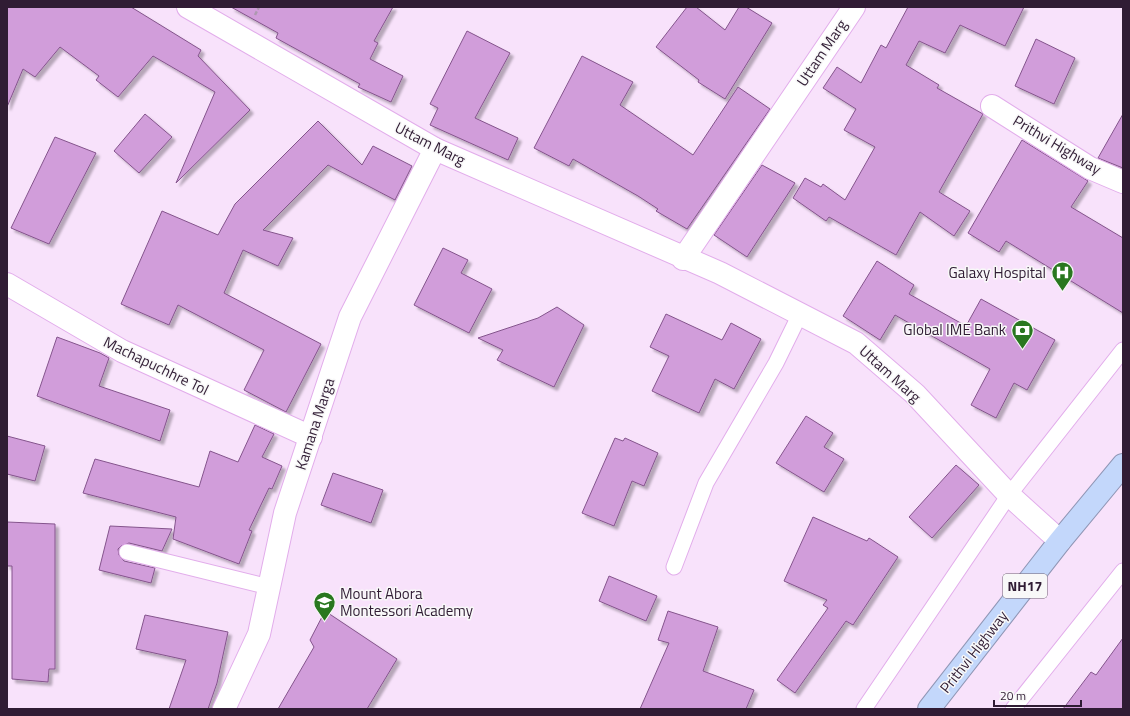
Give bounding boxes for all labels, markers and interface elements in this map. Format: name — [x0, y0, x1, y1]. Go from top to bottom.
street label: Uttam Marg — [791, 14, 853, 91]
street label: Prithvi Highway — [1009, 109, 1106, 180]
street label: Uttam Marg — [391, 116, 470, 171]
hospital icon: Galaxy Hospital — [1049, 260, 1075, 293]
place label: Galaxy Hospital — [949, 261, 1046, 284]
bank icon: Global IME Bank — [1009, 317, 1035, 350]
place label: Global IME Bank — [903, 318, 1006, 341]
street label: Machapuchhre Tol — [100, 330, 213, 401]
street label: Uttam Marg — [854, 339, 927, 408]
street label: Kamana Marga — [289, 374, 340, 473]
road number: NH17 — [1003, 574, 1047, 598]
place label: Mount Abora Montessori Academy — [340, 582, 473, 622]
school or university icon: Mount Abora Montessori Academy — [311, 590, 337, 623]
street label: Prithvi Highway — [934, 605, 1013, 698]
scale bar — [994, 682, 1081, 708]
text: 20 m — [1000, 686, 1026, 705]

